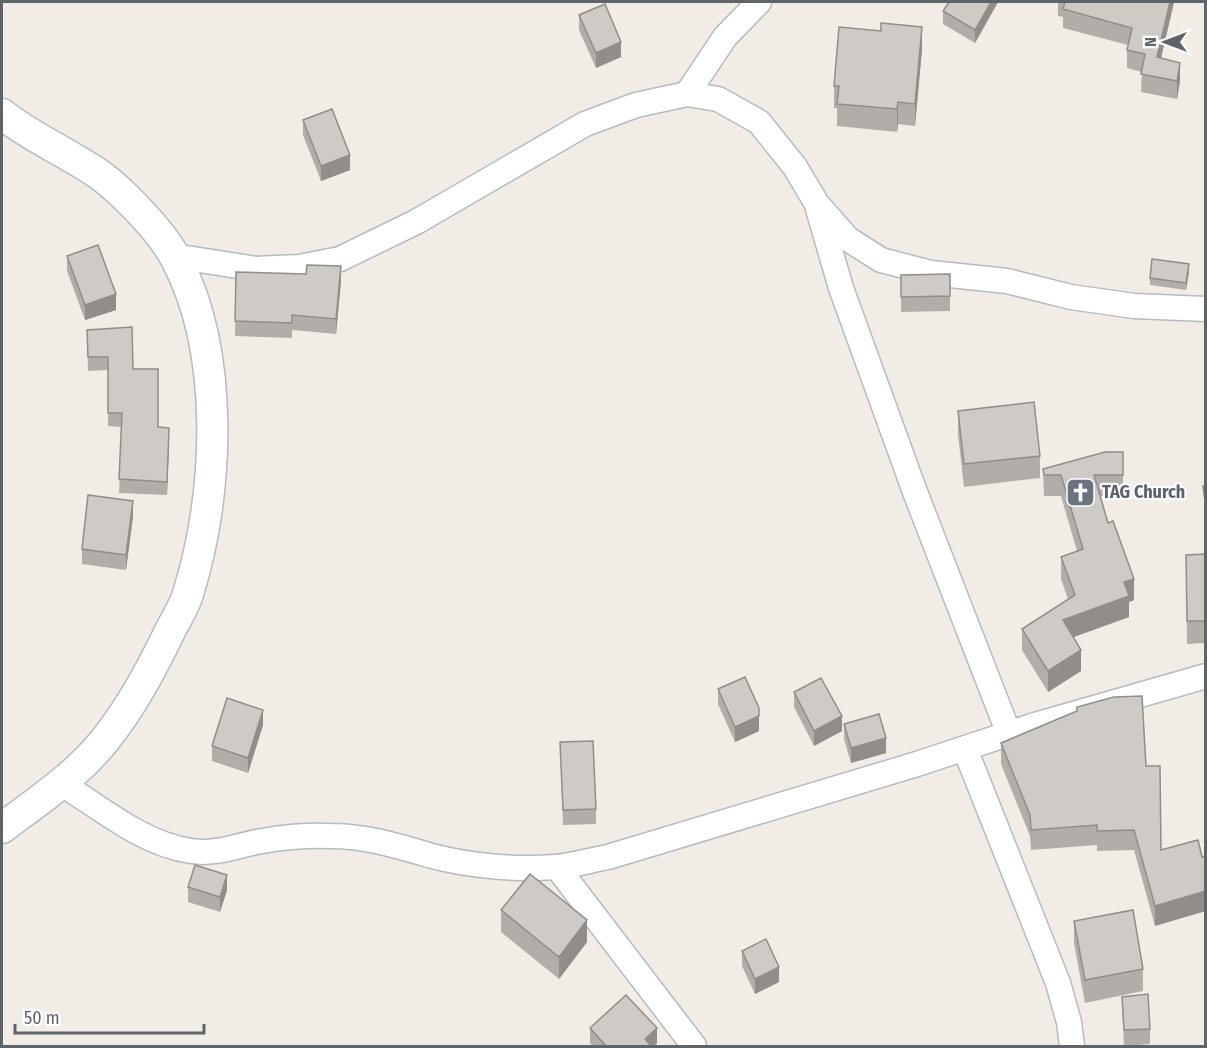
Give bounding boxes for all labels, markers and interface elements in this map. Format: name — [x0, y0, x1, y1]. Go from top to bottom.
north arrow — [1135, 12, 1195, 72]
text: N — [1141, 37, 1160, 47]
church icon: TAG Church — [1065, 476, 1097, 508]
place label: TAG Church — [1102, 481, 1185, 503]
scale bar — [15, 997, 204, 1035]
text: 50 m — [24, 1007, 60, 1029]

